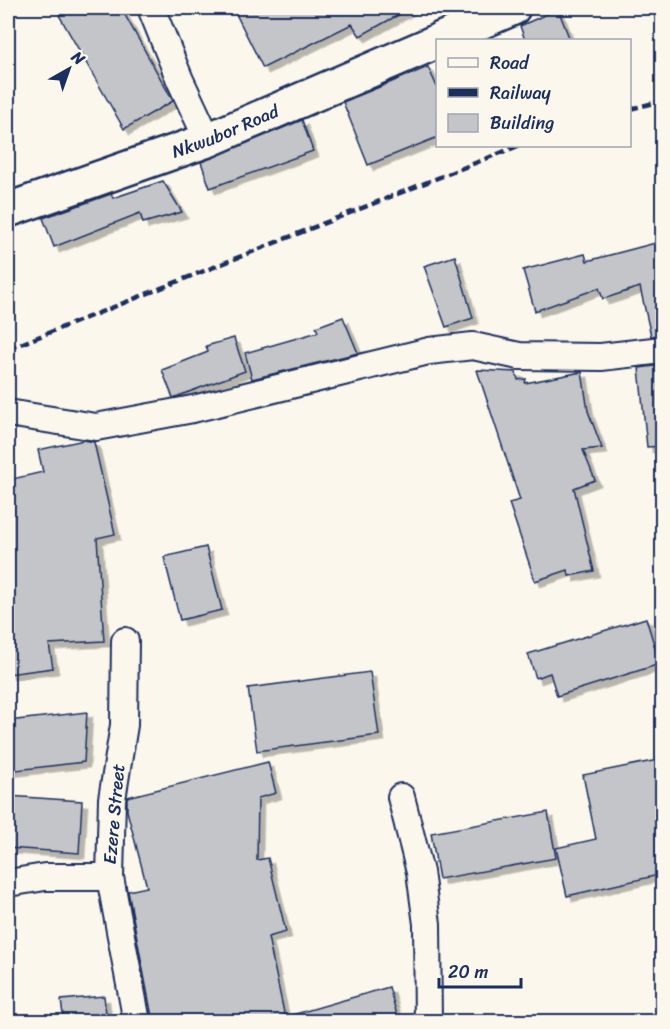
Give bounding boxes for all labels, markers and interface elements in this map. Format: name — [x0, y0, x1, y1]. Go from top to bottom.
north arrow — [39, 39, 99, 99]
legend — [436, 39, 631, 147]
text: N — [64, 43, 93, 73]
text: Road — [490, 47, 530, 79]
text: Railway — [490, 77, 552, 109]
street label: Nkwubor Road — [167, 95, 285, 168]
text: Building — [490, 107, 554, 139]
street label: Ezere Street — [94, 762, 134, 866]
scale bar — [439, 951, 522, 989]
text: 20 m — [448, 956, 488, 988]

